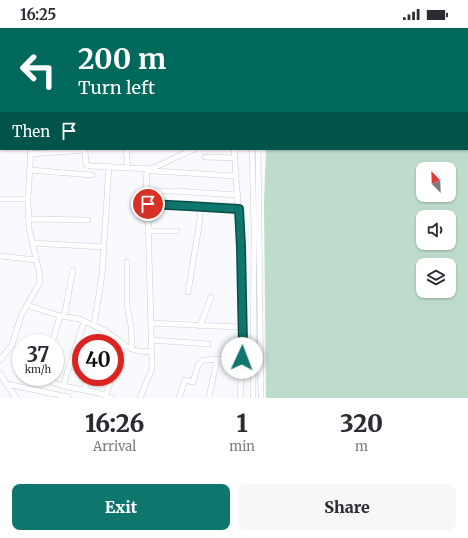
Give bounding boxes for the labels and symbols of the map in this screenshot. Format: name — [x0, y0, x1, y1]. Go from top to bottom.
north arrow — [416, 162, 456, 202]
pin — [131, 187, 165, 221]
speed limit sign: 40 — [72, 334, 124, 386]
position arrow — [221, 337, 263, 379]

